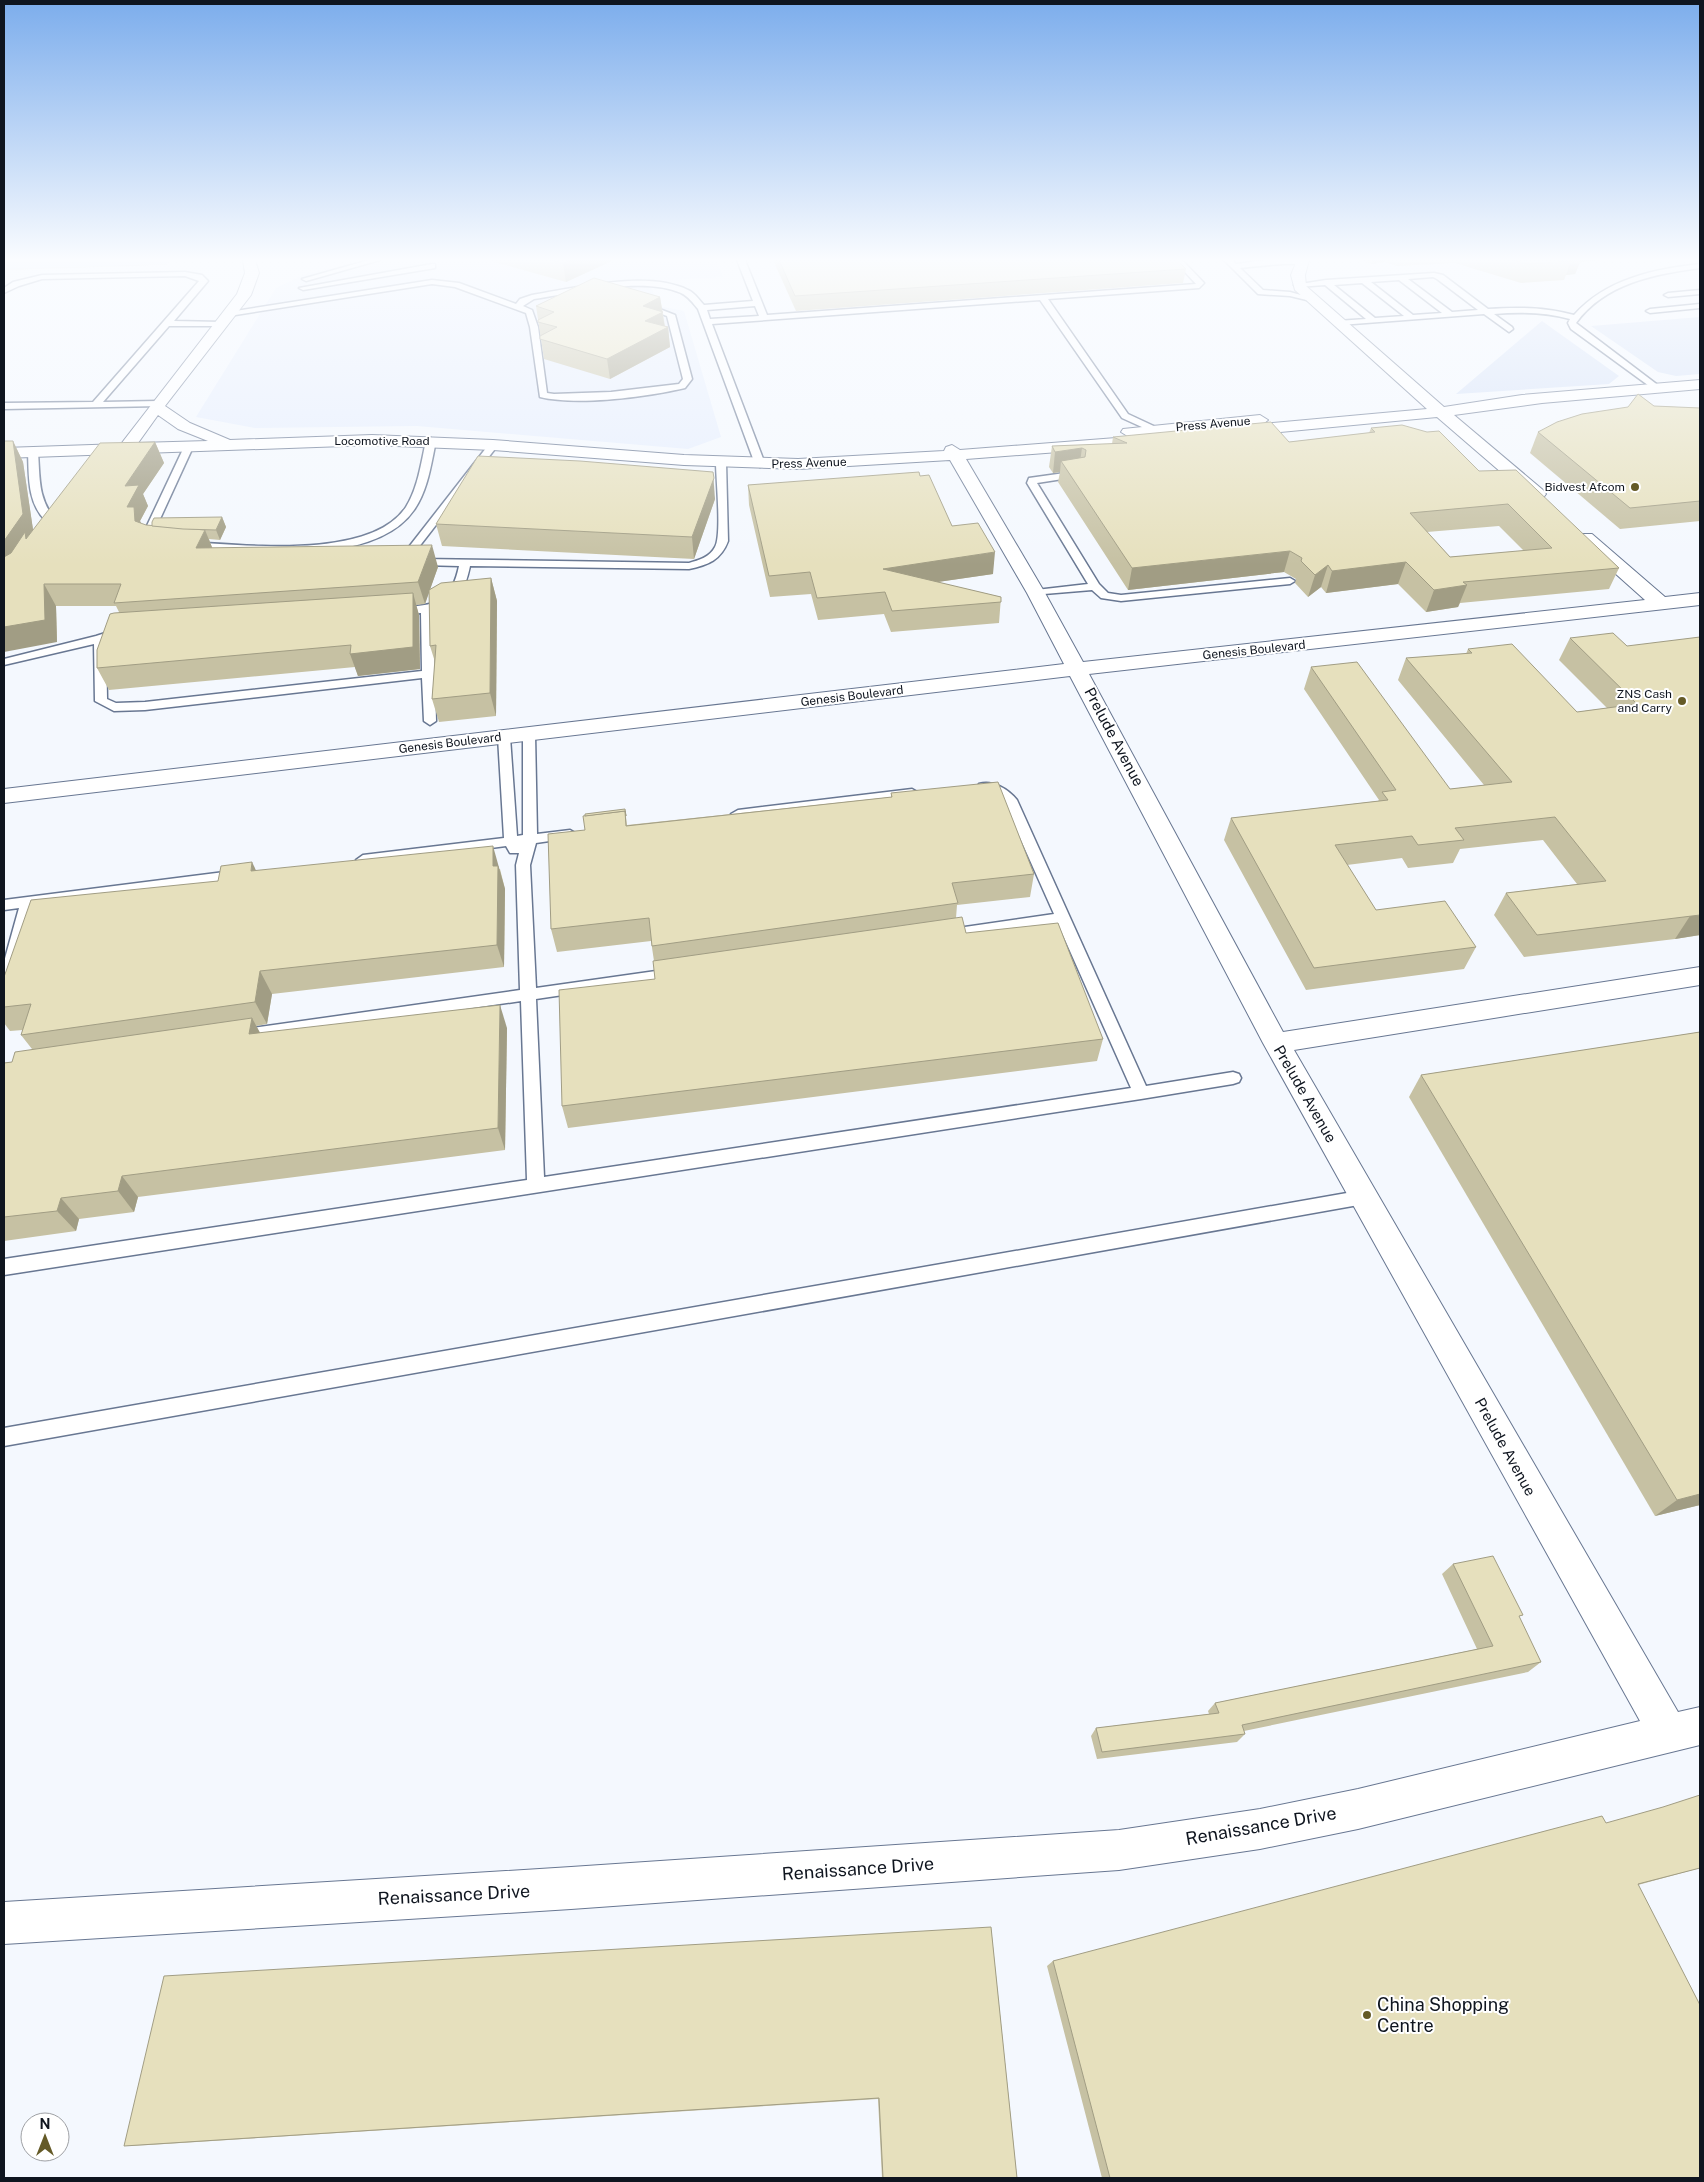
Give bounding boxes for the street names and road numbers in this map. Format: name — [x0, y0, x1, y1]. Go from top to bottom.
street label: Press Avenue — [1175, 414, 1251, 434]
street label: Locomotive Road — [334, 434, 430, 448]
street label: Press Avenue — [771, 455, 847, 471]
street label: Genesis Boulevard — [1202, 638, 1306, 662]
street label: Genesis Boulevard — [800, 683, 904, 709]
street label: Prelude Avenue — [1081, 685, 1148, 789]
street label: Genesis Boulevard — [398, 730, 502, 756]
street label: Prelude Avenue — [1271, 1042, 1340, 1145]
street label: Prelude Avenue — [1472, 1395, 1539, 1499]
street label: Renaissance Drive — [1184, 1802, 1338, 1849]
street label: Renaissance Drive — [781, 1853, 935, 1884]
street label: Renaissance Drive — [377, 1880, 531, 1909]

